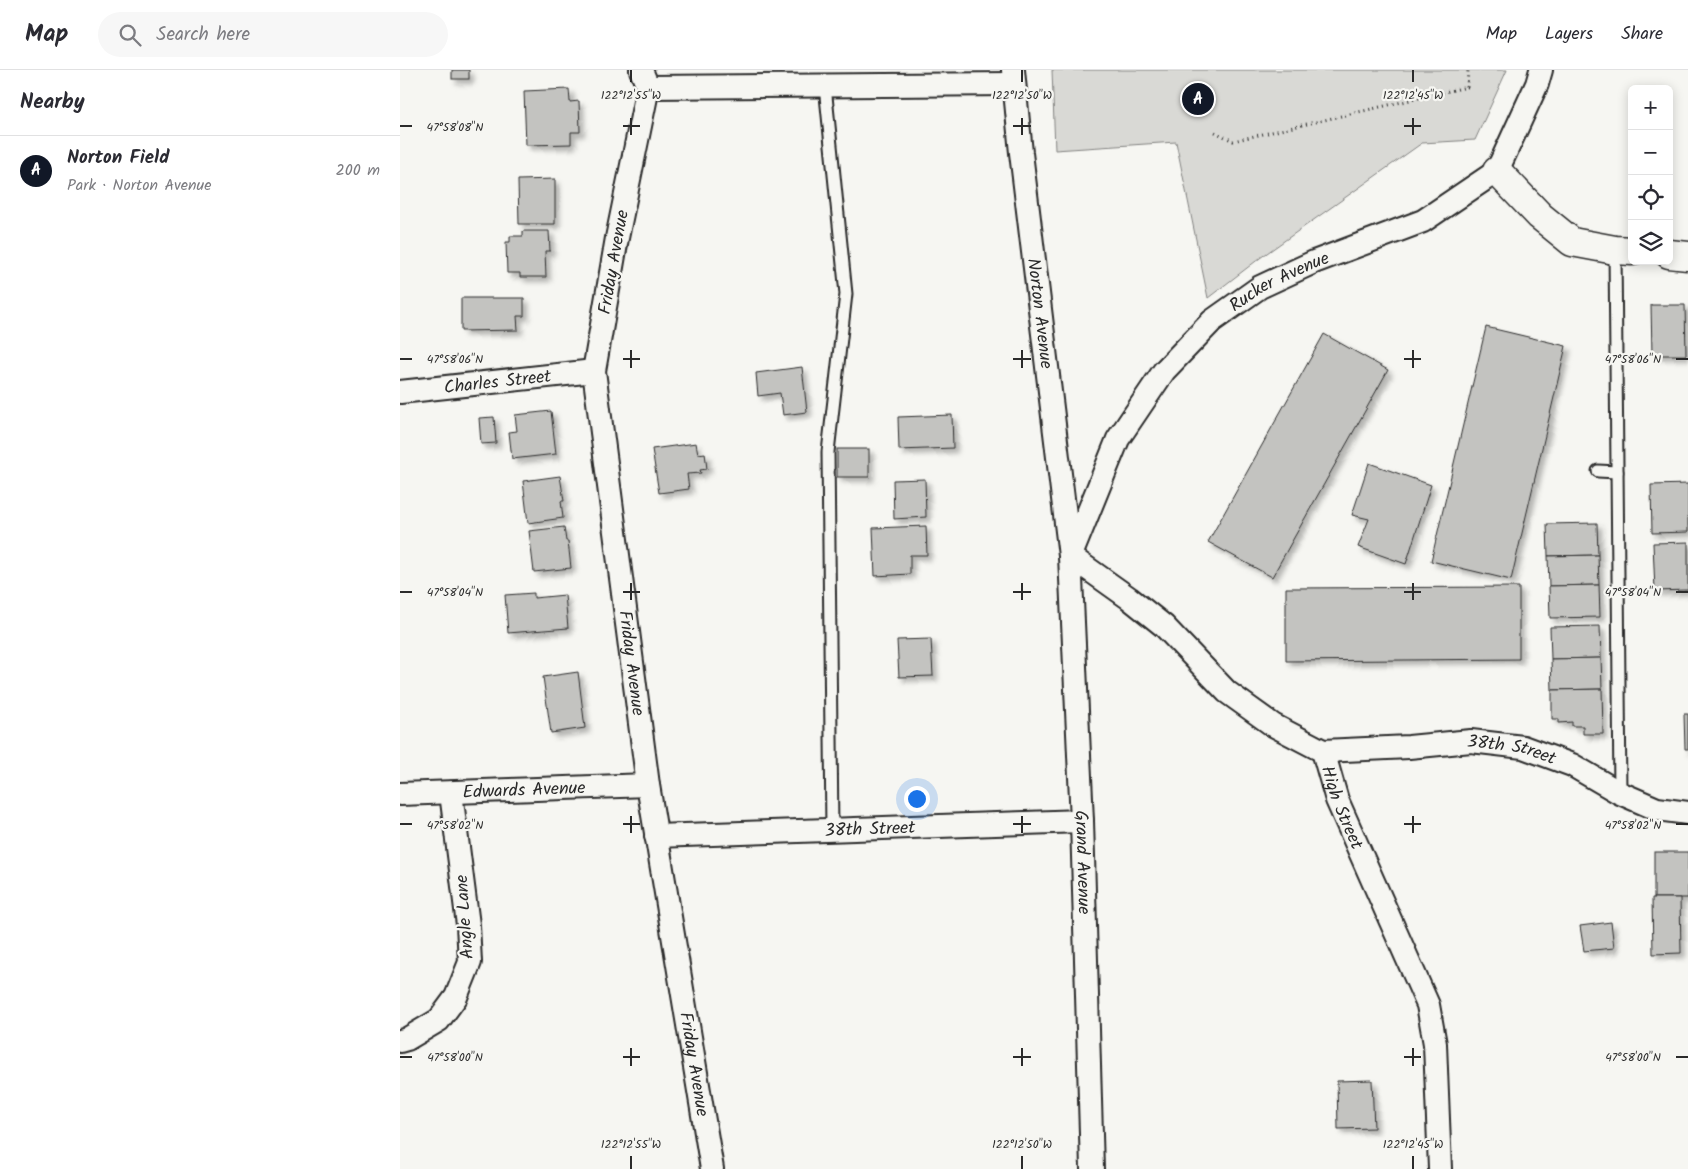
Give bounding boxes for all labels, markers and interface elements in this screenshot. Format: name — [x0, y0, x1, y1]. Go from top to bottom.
search box — [98, 12, 448, 57]
text: Map — [25, 15, 68, 54]
text: Search here — [156, 20, 250, 50]
text: Map — [1486, 20, 1517, 49]
text: Layers — [1545, 20, 1593, 49]
text: Share — [1621, 20, 1663, 49]
icon: search — [116, 21, 144, 49]
pin: A — [1182, 80, 1214, 118]
map controls — [1628, 85, 1673, 265]
button: + — [1628, 85, 1673, 130]
text: Nearby — [20, 86, 85, 119]
text: 122°12'55"W — [601, 86, 661, 105]
text: 122°12'50"W — [992, 86, 1052, 105]
text: 122°12'45"W — [1383, 86, 1443, 105]
text: 47°58'08"N — [427, 118, 483, 137]
button: − — [1628, 130, 1673, 175]
text: Norton Field — [67, 143, 169, 173]
text: A — [31, 158, 41, 183]
text: 200 m — [336, 158, 380, 183]
text: Park · Norton Avenue — [67, 173, 211, 198]
button: locate — [1628, 175, 1673, 220]
street label: Friday Avenue — [591, 208, 638, 317]
button: layers — [1628, 220, 1673, 265]
street label: Rucker Avenue — [1224, 245, 1334, 321]
street label: Norton Avenue — [1018, 257, 1060, 371]
text: 47°58'06"N — [427, 350, 483, 369]
text: 47°58'06"N — [1605, 350, 1661, 369]
street label: Charles Street — [442, 363, 554, 403]
text: 47°58'04"N — [427, 583, 483, 602]
text: 47°58'04"N — [1605, 583, 1661, 602]
street label: Friday Avenue — [609, 609, 652, 718]
street label: 38th Street — [1465, 728, 1561, 774]
street label: High Street — [1312, 763, 1371, 855]
street label: Edwards Avenue — [462, 774, 586, 808]
your location — [904, 786, 930, 812]
street label: Grand Avenue — [1066, 810, 1098, 915]
street label: 38th Street — [824, 814, 917, 846]
text: 47°58'02"N — [427, 816, 483, 835]
text: 47°58'02"N — [1605, 816, 1661, 835]
street label: Angle Lane — [448, 874, 483, 960]
street label: Friday Avenue — [670, 1010, 716, 1119]
text: 47°58'00"N — [427, 1048, 483, 1067]
text: 47°58'00"N — [1605, 1048, 1661, 1067]
text: 122°12'55"W — [601, 1135, 661, 1154]
text: 122°12'50"W — [992, 1135, 1052, 1154]
text: 122°12'45"W — [1383, 1135, 1443, 1154]

